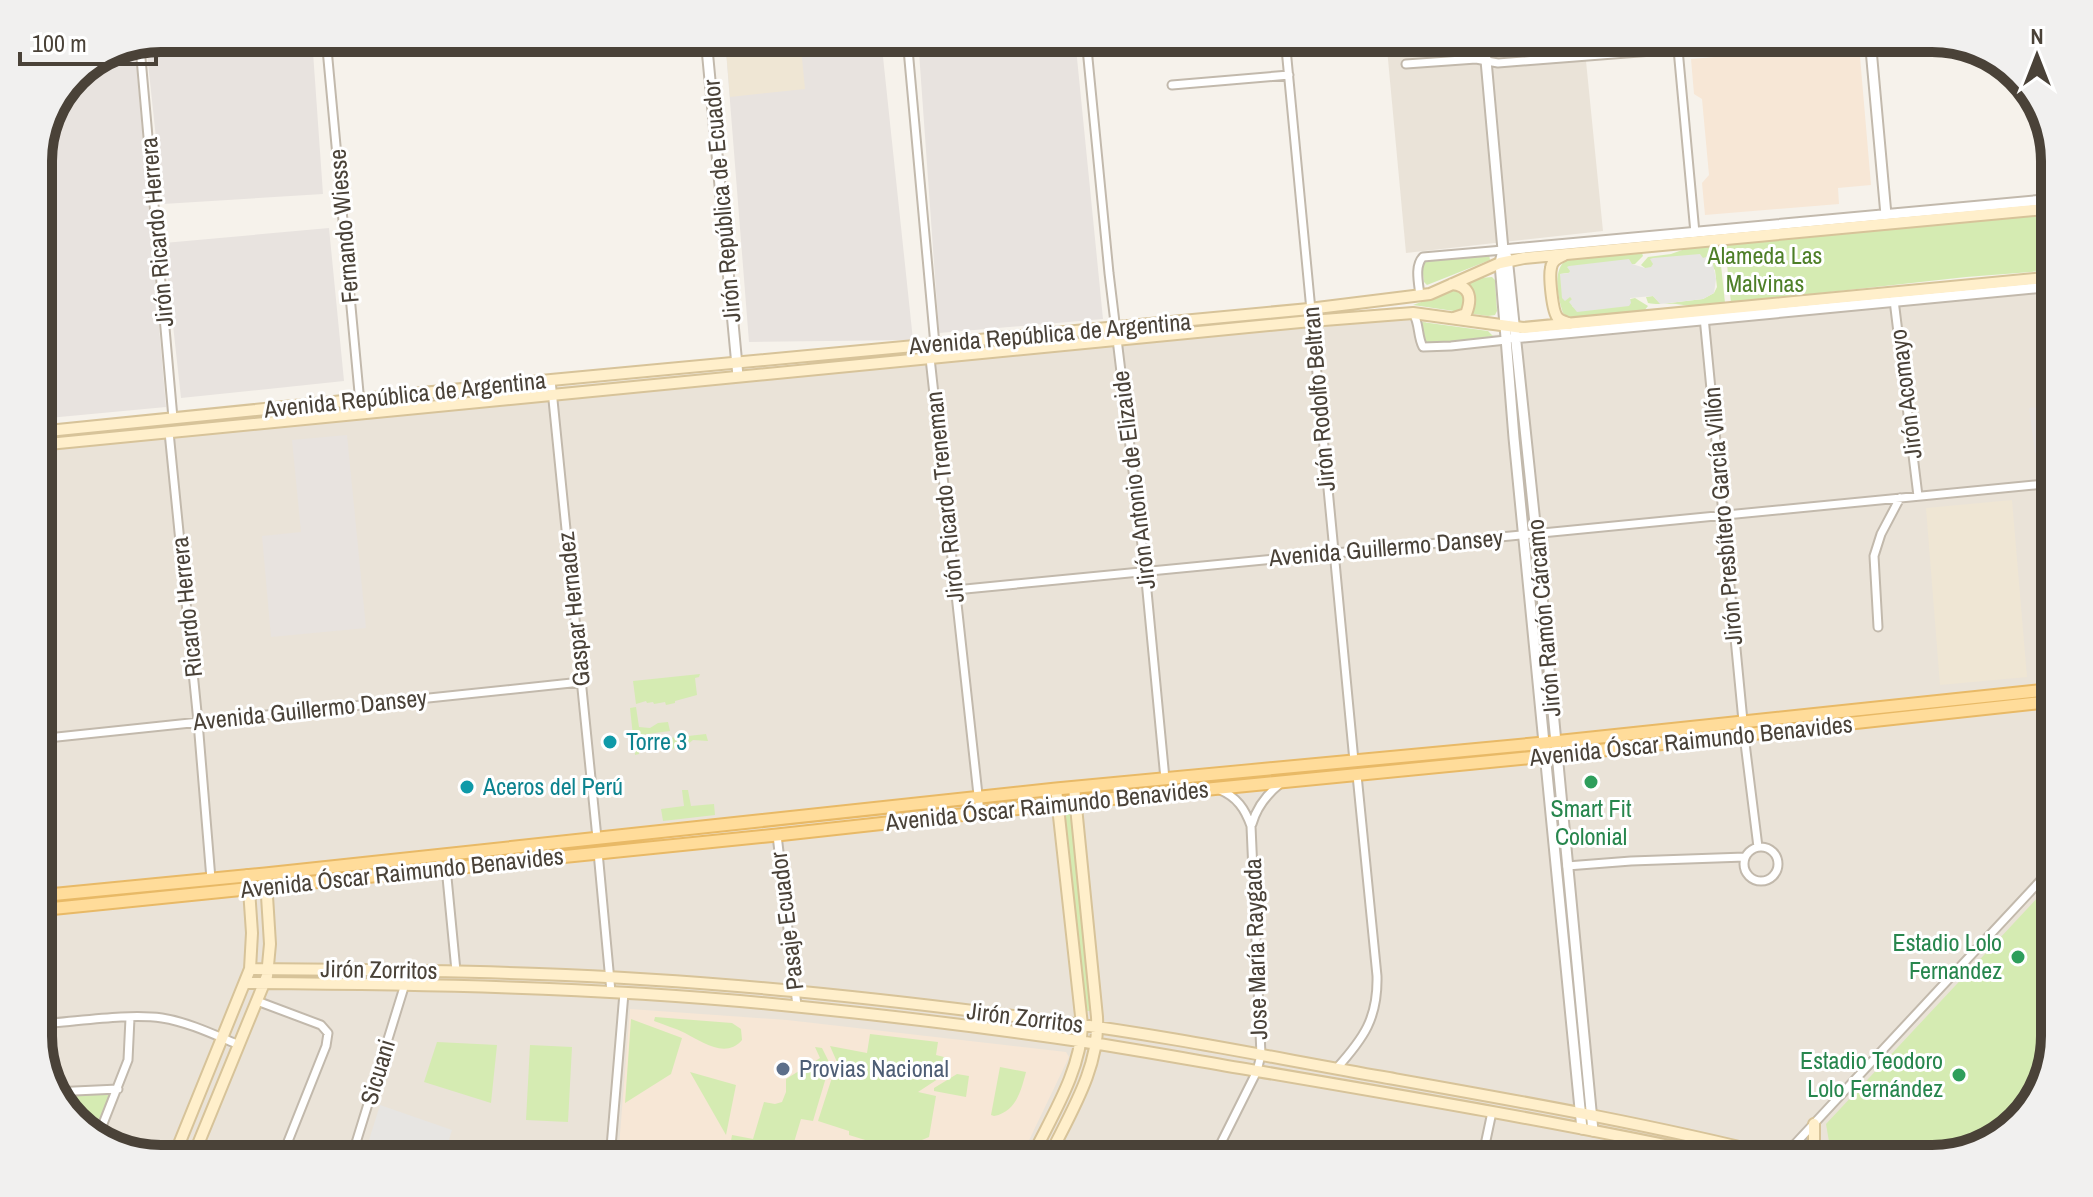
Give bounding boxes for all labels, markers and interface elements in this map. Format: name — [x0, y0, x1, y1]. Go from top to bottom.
scale bar — [20, 16, 156, 66]
north arrow — [1997, 16, 2077, 96]
text: N — [2030, 21, 2044, 51]
text: 100 m — [32, 27, 87, 59]
street label: Jirón República de Ecuador — [694, 78, 748, 324]
street label: Jirón Ricardo Herrera — [132, 136, 180, 328]
street label: Fernando Wiesse — [320, 148, 366, 304]
park label: Alameda Las Malvinas — [1707, 239, 1822, 299]
street label: Avenida República de Argentina — [907, 305, 1192, 361]
street label: Jirón Rodolfo Beltran — [1294, 306, 1342, 493]
street label: Jirón Acomayo — [1881, 328, 1929, 461]
street label: Avenida República de Argentina — [261, 363, 547, 425]
street label: Jirón Antonio de Elizaide — [1104, 369, 1162, 591]
street label: Jirón Presbítero García Villón — [1695, 386, 1749, 646]
street label: Jirón Ricardo Treneman — [917, 390, 971, 604]
street label: Jirón Ramón Cárcamo — [1518, 518, 1568, 718]
street label: Avenida Guillermo Dansey — [1267, 521, 1504, 573]
street label: Gaspar Hernadez — [549, 530, 597, 688]
street label: Ricardo Herrera — [163, 535, 209, 679]
street label: Avenida Guillermo Dansey — [190, 681, 429, 737]
street label: Avenida Óscar Raimundo Benavides — [1527, 707, 1854, 773]
place label: Torre 3 — [626, 725, 687, 757]
marker: Torre 3 — [601, 733, 619, 751]
place label: Aceros del Perú — [482, 770, 623, 802]
street label: Avenida Óscar Raimundo Benavides — [883, 772, 1210, 838]
marker: Smart Fit Colonial — [1582, 773, 1600, 791]
marker: Aceros del Perú — [458, 778, 476, 796]
place label: Smart Fit Colonial — [1551, 792, 1632, 852]
street label: Avenida Óscar Raimundo Benavides — [238, 839, 565, 905]
street label: Pasaje Ecuador — [762, 850, 810, 992]
street label: Jose María Raygada — [1236, 858, 1274, 1040]
place label: Estadio Lolo Fernandez — [1893, 926, 2002, 986]
marker: Estadio Lolo Fernandez — [2009, 948, 2027, 966]
street label: Jirón Zorritos — [320, 952, 438, 986]
street label: Jirón Zorritos — [965, 994, 1085, 1040]
street label: Sicuani — [352, 1035, 402, 1108]
place label: Estadio Teodoro Lolo Fernández — [1800, 1044, 1943, 1104]
place label: Provias Nacional — [799, 1052, 949, 1084]
marker: Provias Nacional — [774, 1060, 792, 1078]
marker: Estadio Teodoro Lolo Fernández — [1950, 1066, 1968, 1084]

